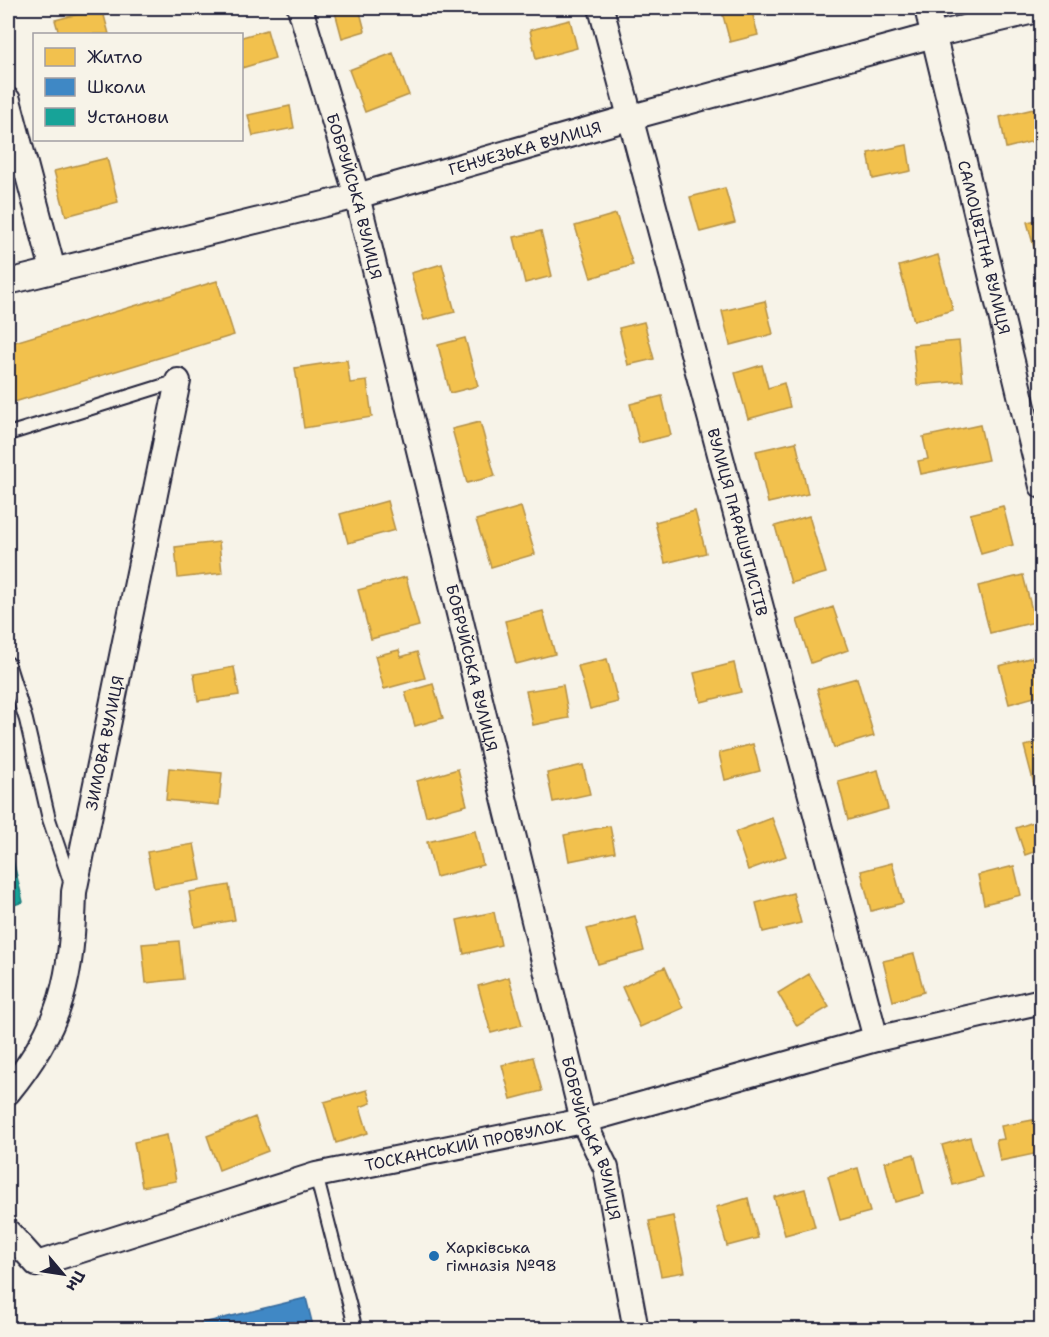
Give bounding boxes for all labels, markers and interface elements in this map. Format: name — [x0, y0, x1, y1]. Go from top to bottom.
legend — [33, 33, 243, 141]
text: Житло — [87, 45, 143, 69]
text: Школи — [87, 75, 146, 99]
text: Установи — [87, 105, 169, 129]
street label: БОБРУЙСЬКА ВУЛИЦЯ — [322, 110, 387, 281]
street label: ГЕНУЕЗЬКА ВУЛИЦЯ — [446, 116, 604, 180]
street label: САМОЦВІТНА ВУЛИЦЯ — [953, 158, 1016, 336]
street label: ВУЛИЦЯ ПАРАШУТИСТІВ — [703, 426, 773, 618]
street label: БОБРУЙСЬКА ВУЛИЦЯ — [442, 582, 503, 753]
street label: ЗИМОВА ВУЛИЦЯ — [80, 674, 128, 812]
street label: БОБРУЙСЬКА ВУЛИЦЯ — [557, 1054, 626, 1222]
street label: ТОСКАНСЬКИЙ ПРОВУЛОК — [363, 1114, 568, 1175]
place label: Харківська гімназія №98 — [446, 1237, 557, 1276]
north arrow — [33, 1244, 93, 1304]
marker: Харківська гімназія №98 — [427, 1249, 441, 1263]
text: Пн — [61, 1267, 90, 1295]

